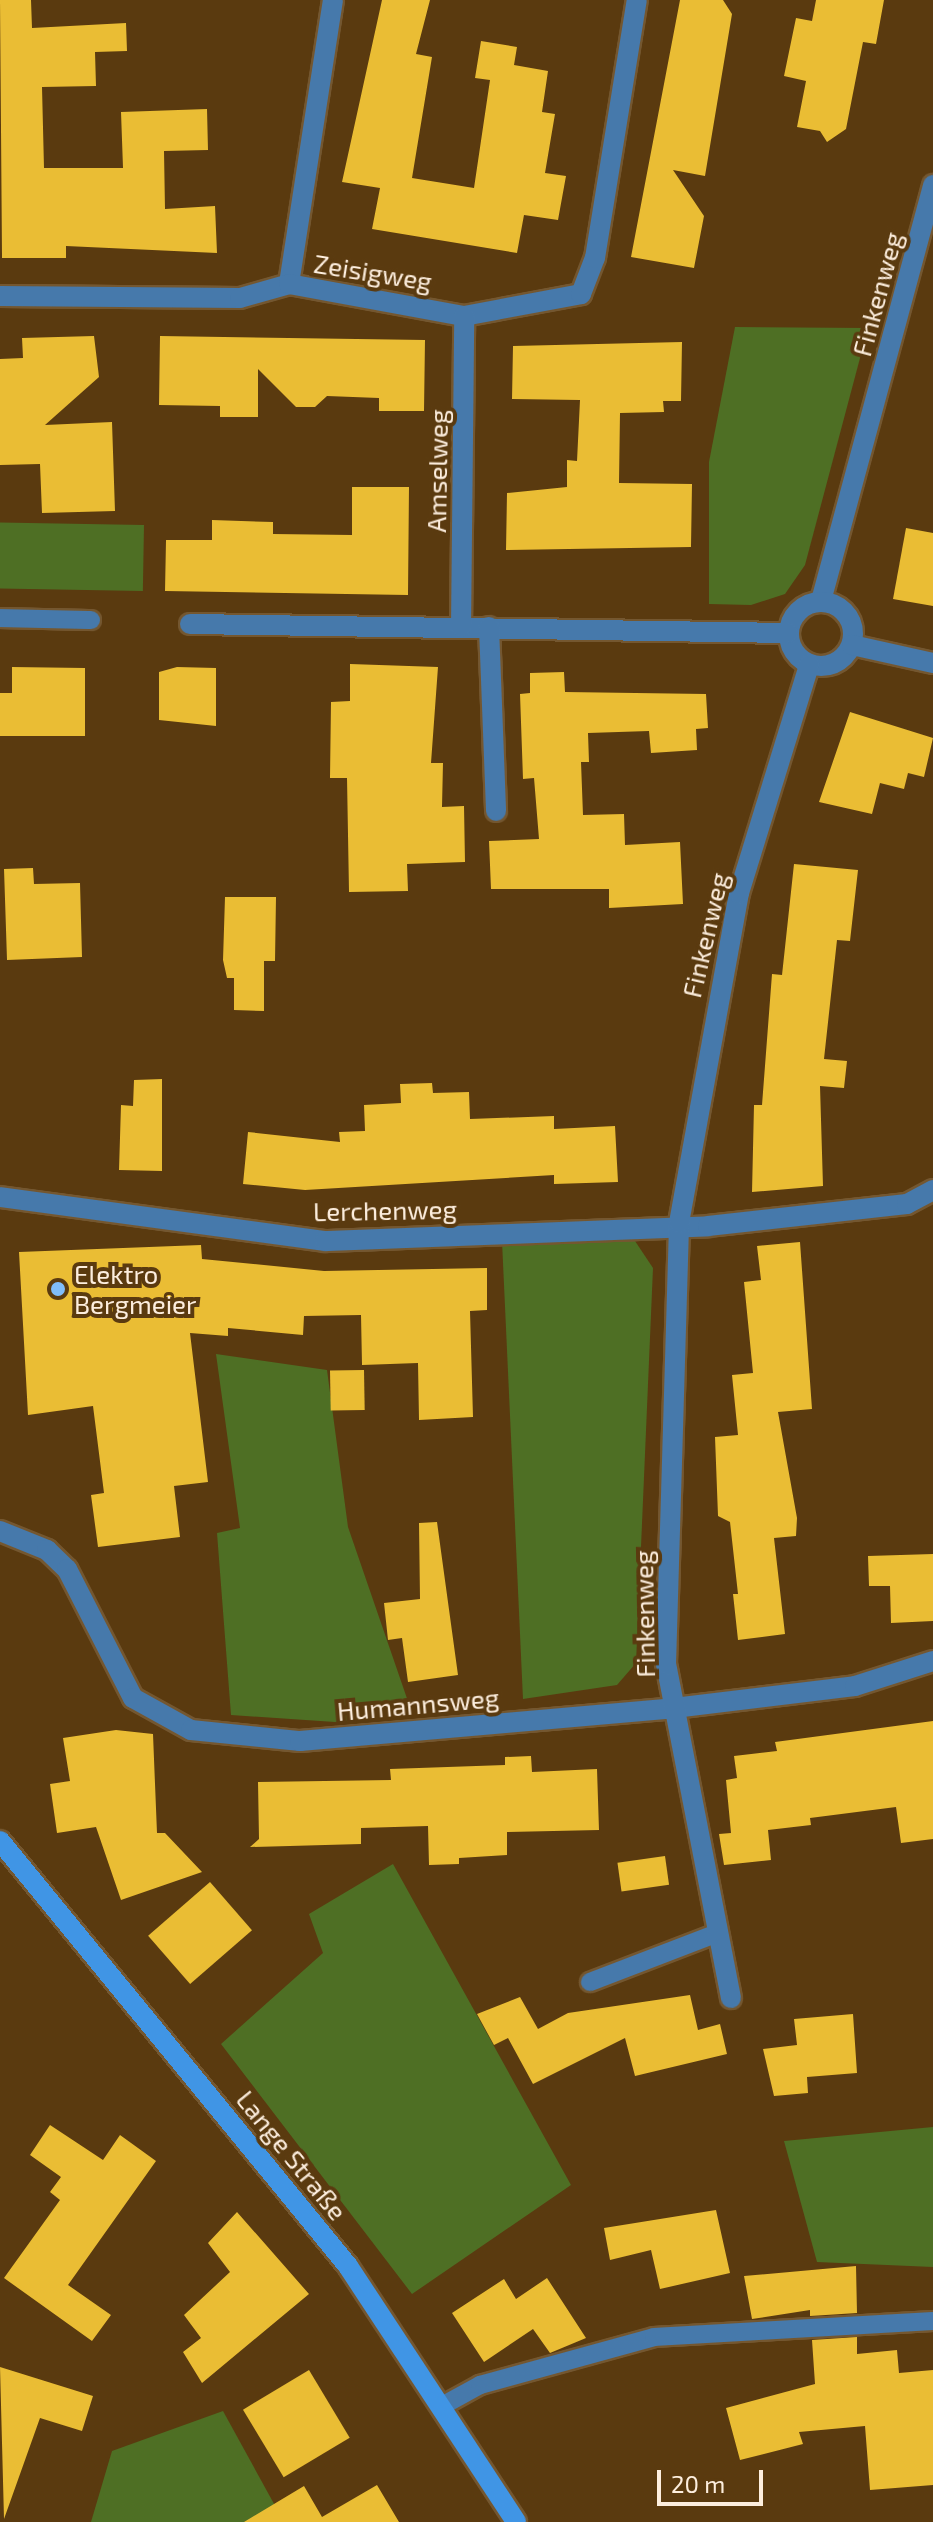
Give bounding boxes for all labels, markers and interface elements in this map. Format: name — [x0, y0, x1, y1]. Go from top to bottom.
street label: Finkenweg — [845, 228, 909, 360]
street label: Zeisigweg — [312, 247, 434, 297]
street label: Amselweg — [420, 409, 454, 533]
street label: Finkenweg — [675, 869, 735, 1001]
street label: Lerchenweg — [313, 1193, 457, 1227]
place label: Elektro Bergmeier — [74, 1258, 196, 1320]
marker: Elektro Bergmeier — [49, 1280, 67, 1298]
street label: Finkenweg — [627, 1550, 661, 1678]
street label: Humannsweg — [336, 1681, 500, 1727]
street label: Lange Straße — [230, 2084, 354, 2226]
scale bar — [661, 2454, 767, 2504]
text: 20 m — [671, 2469, 725, 2498]

